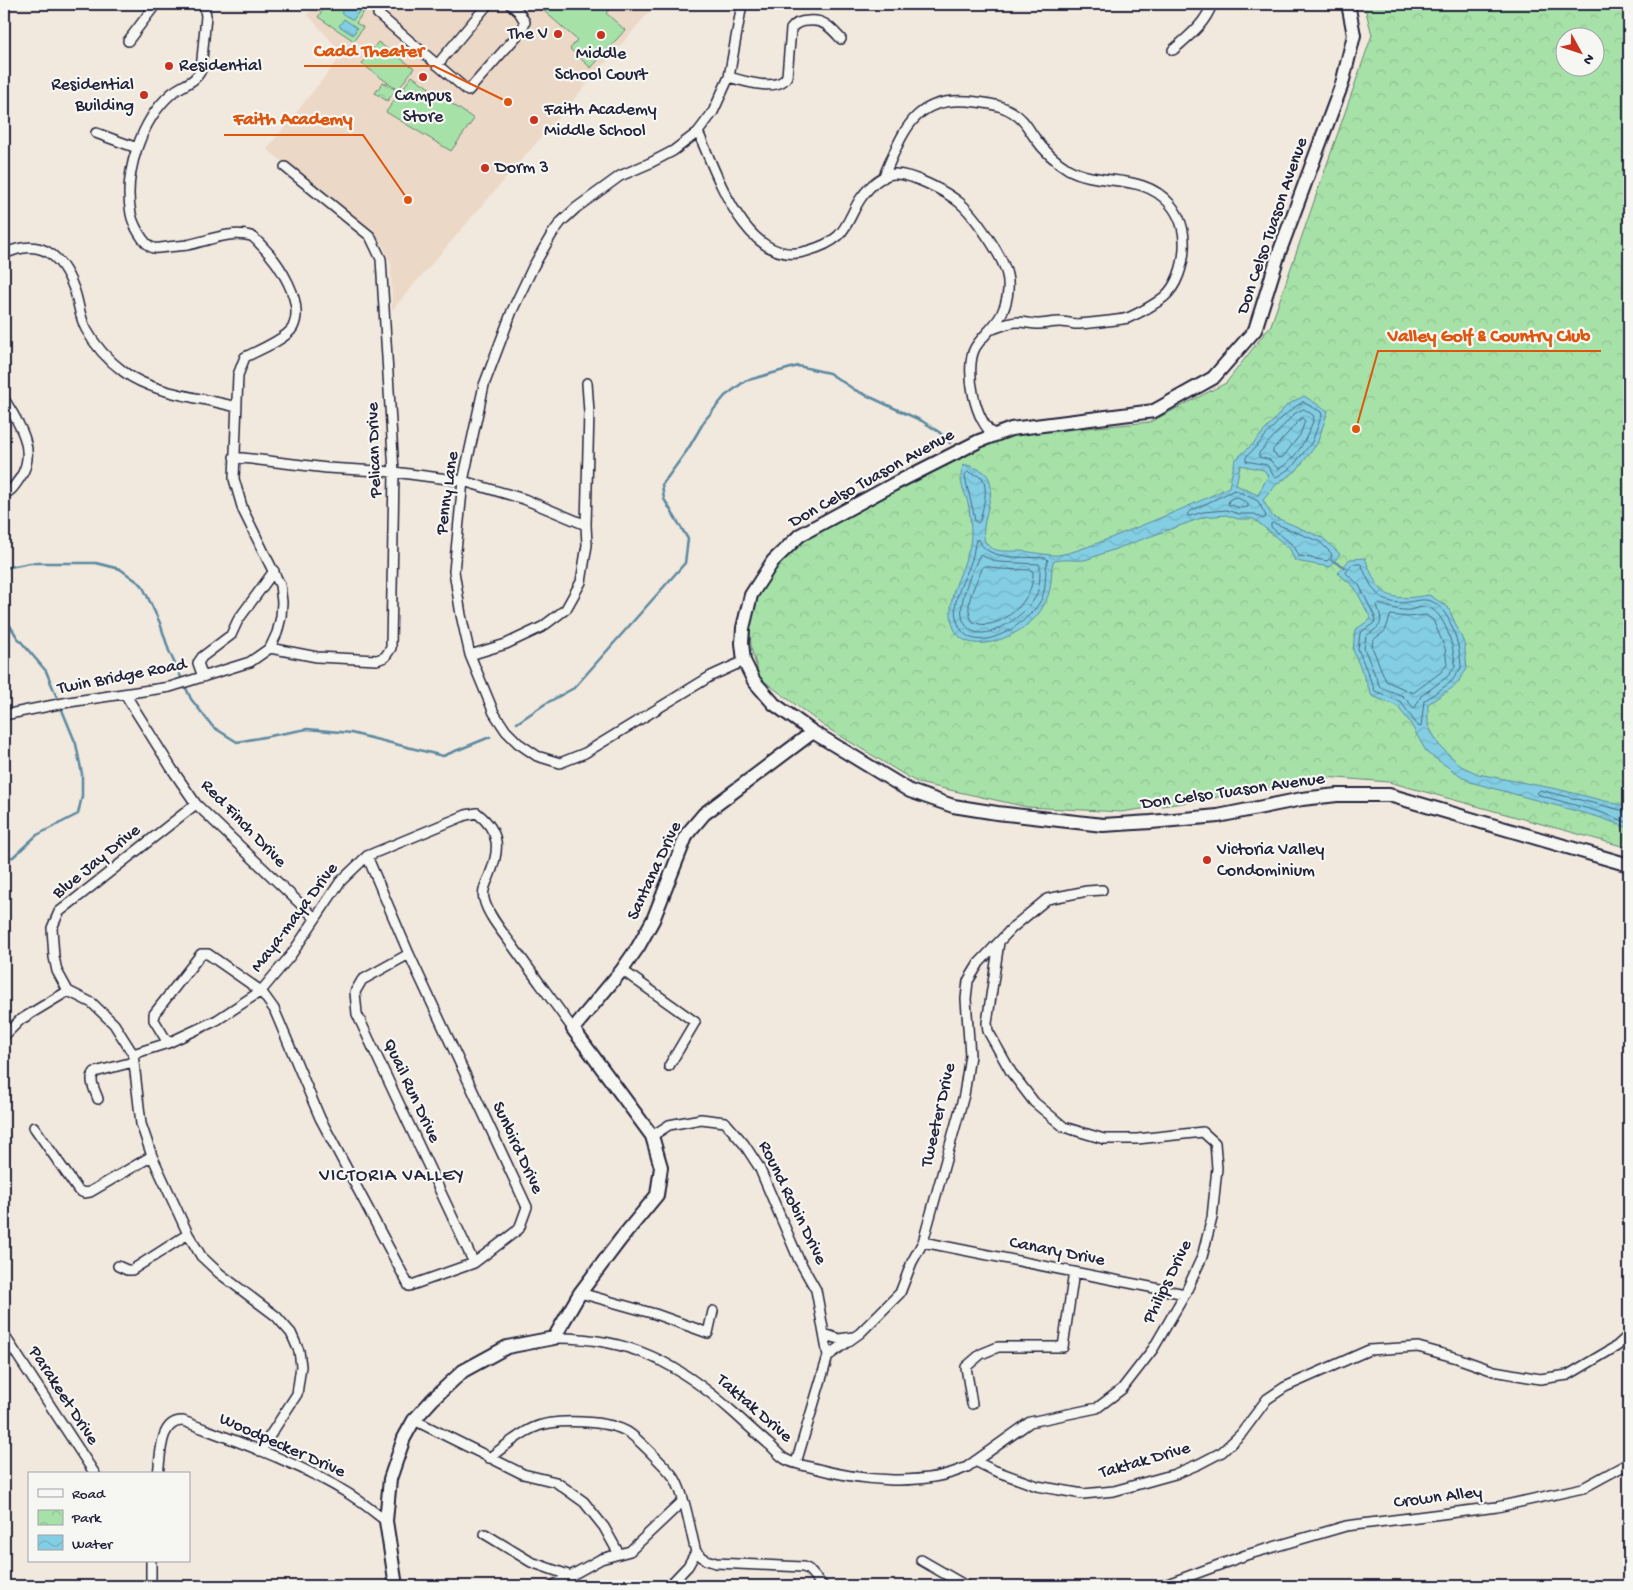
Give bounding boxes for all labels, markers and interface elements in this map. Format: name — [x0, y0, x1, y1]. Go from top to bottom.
place label: The V — [507, 24, 548, 45]
marker: The V — [552, 28, 564, 40]
north arrow — [1556, 28, 1606, 78]
marker: Middle School Court — [595, 29, 607, 41]
callout: Cadd Theater — [304, 32, 434, 66]
text: Cadd Theater — [313, 41, 426, 64]
place label: Middle School Court — [555, 44, 649, 86]
text: N — [1579, 50, 1597, 68]
place label: Residential — [179, 56, 262, 77]
marker: Residential — [163, 60, 175, 72]
marker: Campus Store — [417, 71, 429, 83]
place label: Residential Building — [51, 75, 134, 117]
place label: Campus Store — [395, 86, 453, 128]
marker: Residential Building — [138, 89, 150, 101]
place label: Faith Academy Middle School — [543, 100, 657, 142]
callout: Faith Academy — [224, 101, 363, 135]
text: Faith Academy — [233, 109, 353, 132]
marker: Faith Academy Middle School — [528, 114, 540, 126]
street label: Don Celso Tuason Avenue — [1233, 134, 1313, 318]
place label: Dorm 3 — [494, 158, 549, 179]
marker: Dorm 3 — [479, 162, 491, 174]
callout: Valley Golf & Country Club — [1378, 317, 1601, 351]
text: Valley Golf & Country Club — [1387, 326, 1590, 349]
street label: Pelican Drive — [363, 401, 387, 499]
street label: Don Celso Tuason Avenue — [785, 425, 959, 534]
street label: Penny Lane — [432, 449, 464, 537]
street label: Twin Bridge Road — [55, 654, 190, 700]
street label: Don Celso Tuason Avenue — [1139, 769, 1327, 815]
street label: Red Finch Drive — [196, 776, 291, 873]
street label: Santana Drive — [623, 818, 687, 924]
street label: Blue Jay Drive — [48, 820, 146, 904]
place label: Victoria Valley Condominium — [1216, 840, 1324, 882]
marker: Victoria Valley Condominium — [1201, 854, 1213, 866]
street label: Maya-maya Drive — [247, 858, 344, 977]
street label: Quail Run Drive — [378, 1036, 445, 1147]
street label: Tweeter Drive — [917, 1060, 961, 1170]
street label: Sunbird Drive — [487, 1099, 548, 1198]
street label: Round Robin Drive — [753, 1138, 831, 1269]
district label: VICTORIA VALLEY — [318, 1165, 465, 1188]
street label: Canary Drive — [1007, 1232, 1107, 1272]
street label: Philips Drive — [1138, 1236, 1198, 1328]
street label: Parakeet Drive — [23, 1342, 103, 1450]
street label: Taktak Drive — [711, 1370, 797, 1448]
street label: Woodpecker Drive — [216, 1409, 349, 1484]
street label: Taktak Drive — [1096, 1438, 1194, 1484]
legend — [28, 1472, 190, 1562]
street label: Crown Alley — [1393, 1482, 1484, 1514]
text: Road — [72, 1486, 106, 1504]
text: Park — [71, 1510, 102, 1528]
text: Water — [72, 1536, 114, 1554]

